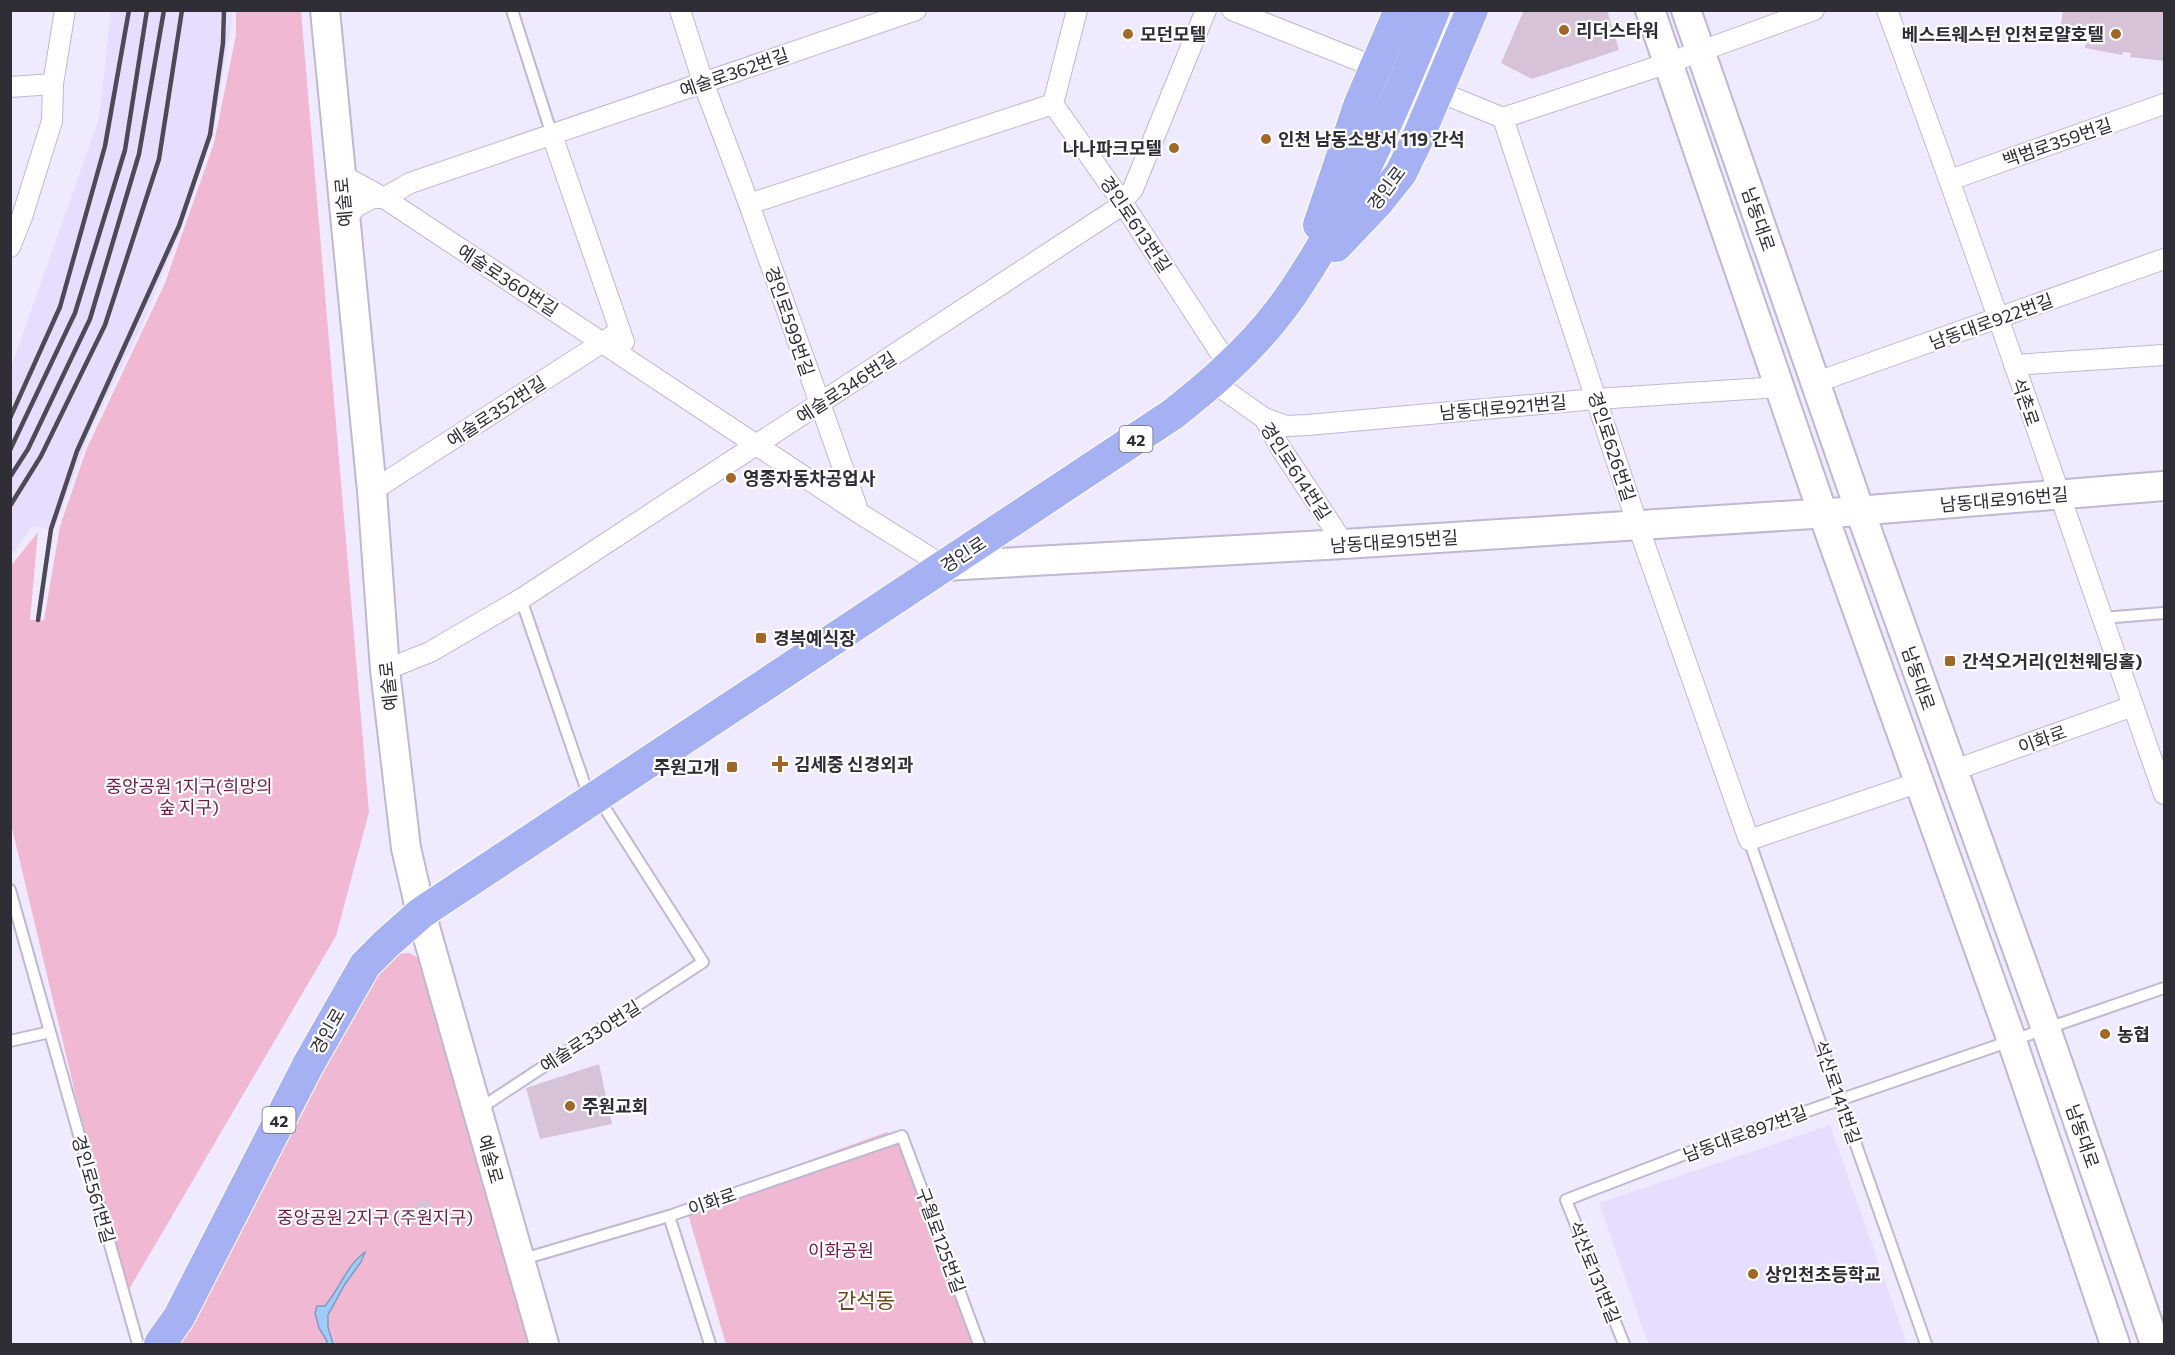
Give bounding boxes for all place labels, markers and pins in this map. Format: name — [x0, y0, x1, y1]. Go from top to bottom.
place label: 리더스타워 — [1576, 19, 1659, 41]
place label: 모던모텔 — [1140, 23, 1206, 45]
marker: 리더스타워 — [1557, 23, 1571, 37]
place label: 베스트웨스턴 인천로얄호텔 — [1902, 23, 2104, 45]
marker: 모던모텔 — [1121, 27, 1135, 41]
marker: 베스트웨스턴 인천로얄호텔 — [2109, 27, 2123, 41]
place label: 인천 남동소방서 119 간석 — [1278, 128, 1465, 150]
marker: 인천 남동소방서 119 간석 — [1259, 132, 1273, 146]
place label: 나나파크모텔 — [1063, 137, 1162, 159]
marker: 나나파크모텔 — [1167, 141, 1181, 155]
place label: 영종자동차공업사 — [743, 467, 876, 489]
marker: 영종자동차공업사 — [724, 471, 738, 485]
place label: 경복예식장 — [773, 627, 856, 649]
marker: 경복예식장 — [754, 631, 768, 645]
place label: 간석오거리(인천웨딩홀) — [1962, 650, 2142, 672]
marker: 간석오거리(인천웨딩홀) — [1943, 654, 1957, 668]
place label: 김세중 신경외과 — [794, 753, 914, 775]
marker: 김세중 신경외과 — [771, 755, 789, 773]
place label: 주원고개 — [654, 756, 720, 778]
marker: 주원고개 — [725, 760, 739, 774]
place label: 농협 — [2117, 1023, 2150, 1045]
marker: 농협 — [2098, 1027, 2112, 1041]
place label: 주원교회 — [582, 1095, 648, 1117]
marker: 주원교회 — [563, 1099, 577, 1113]
place label: 상인천초등학교 — [1765, 1263, 1881, 1285]
marker: 상인천초등학교 — [1746, 1267, 1760, 1281]

